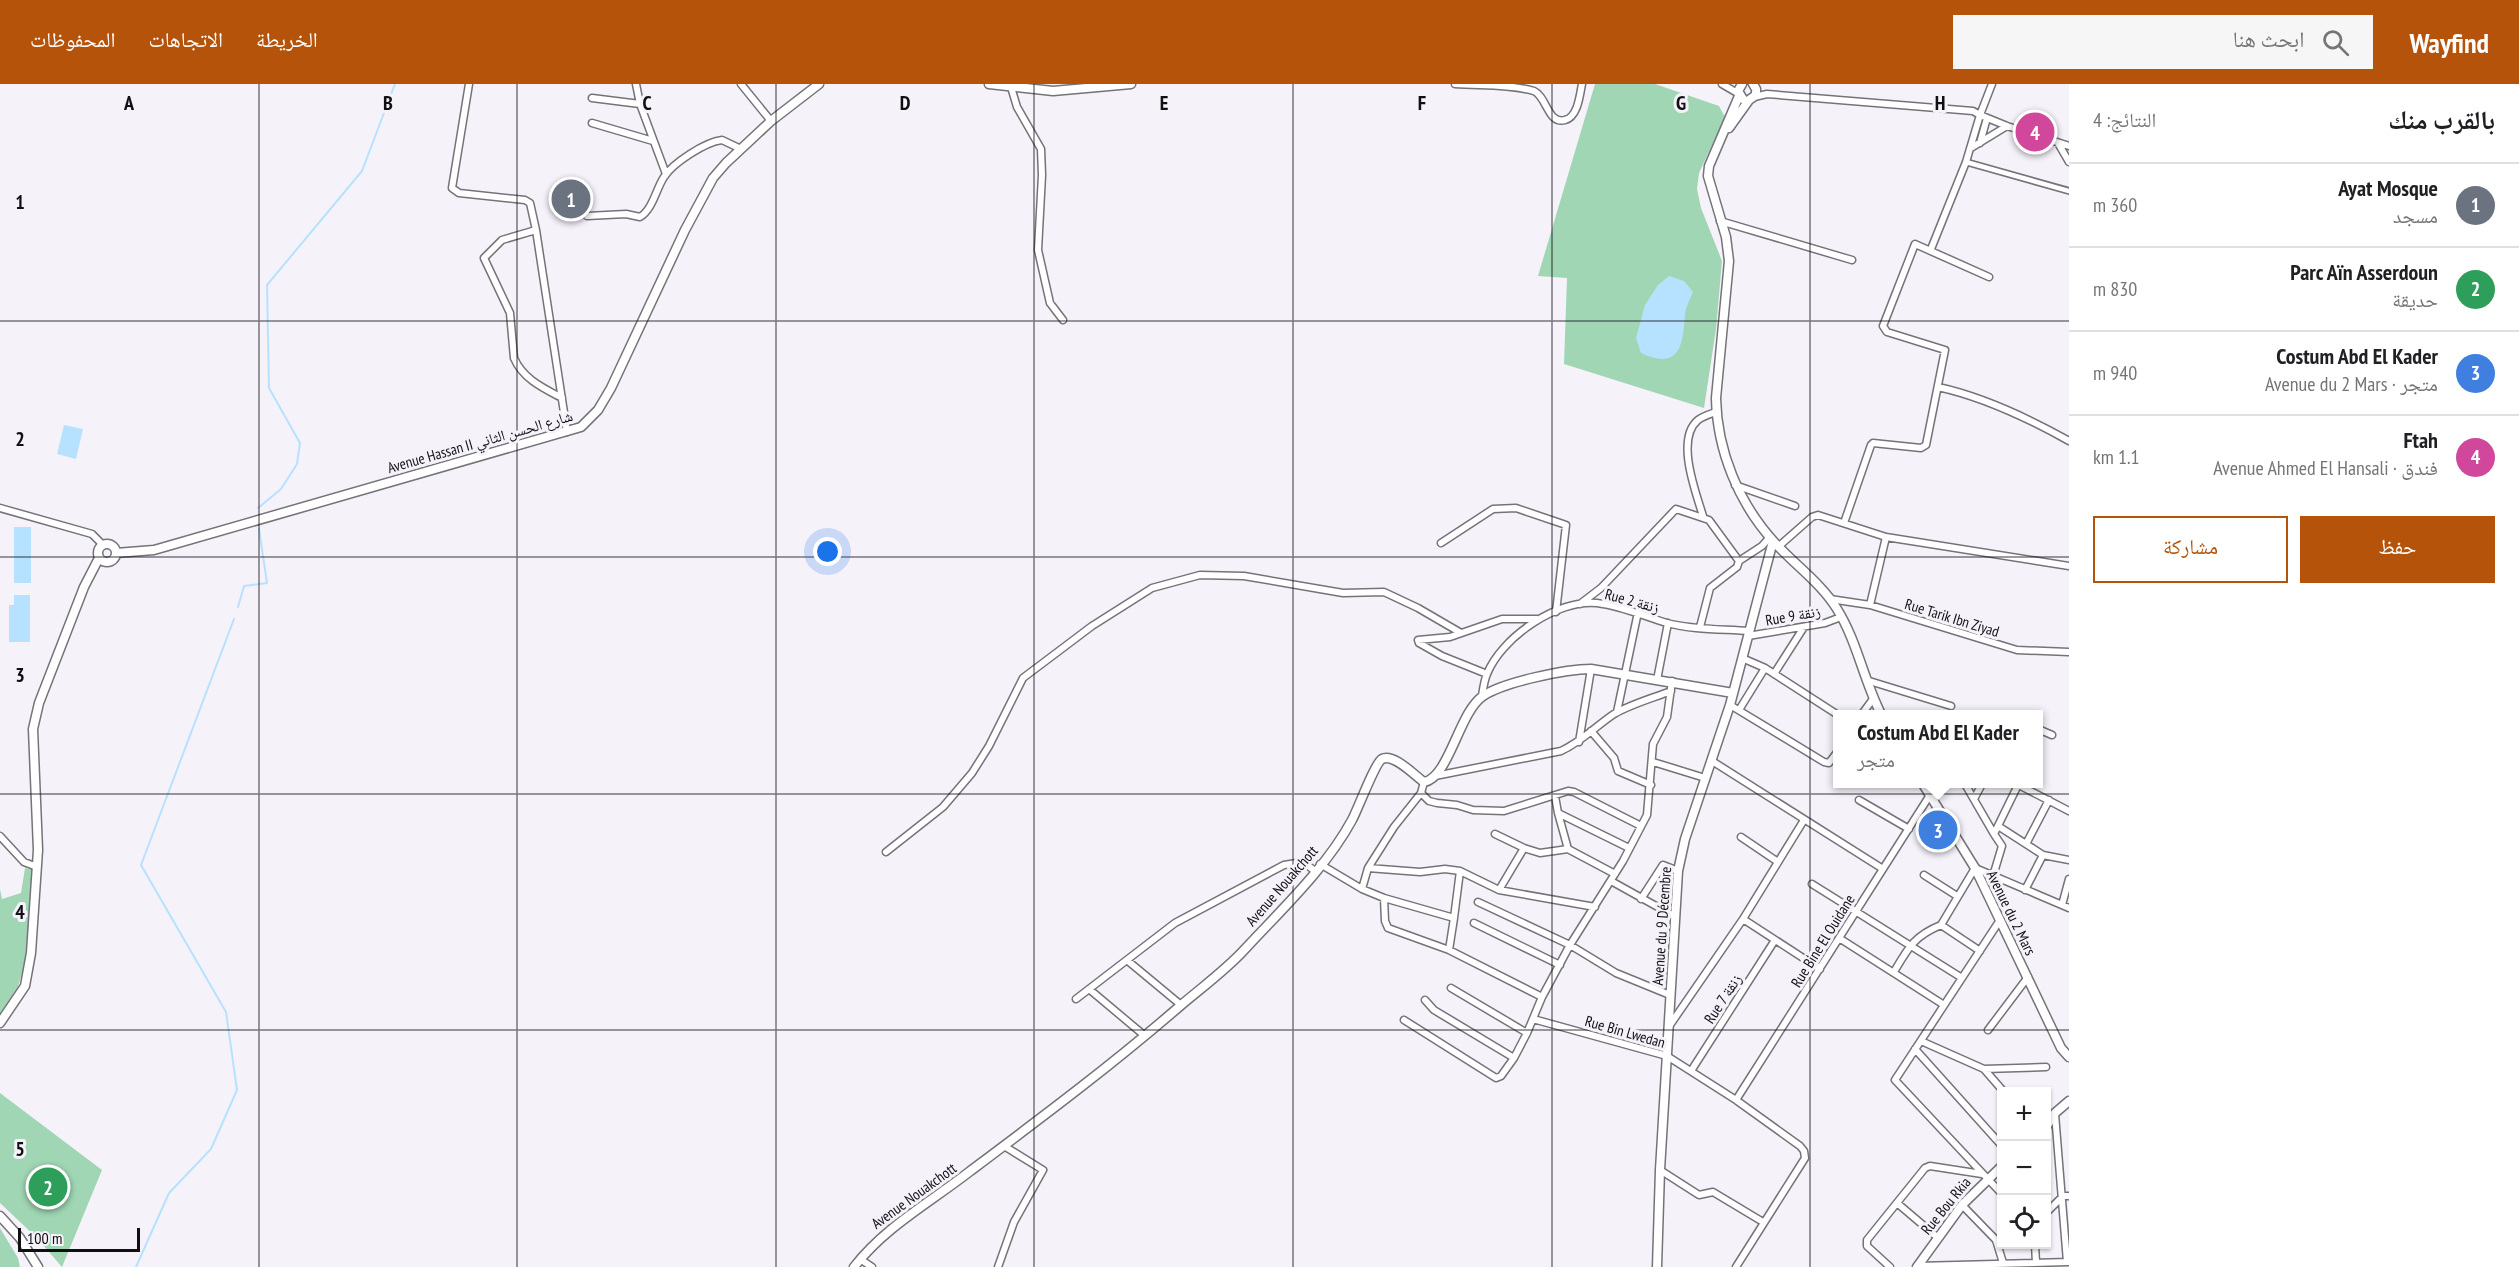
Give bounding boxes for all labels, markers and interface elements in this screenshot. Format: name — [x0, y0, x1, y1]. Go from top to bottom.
search box — [1953, 15, 2373, 69]
text: Wayfind — [2409, 24, 2489, 61]
text: ابحث هنا — [2233, 25, 2304, 53]
text: المحفوظات — [30, 26, 115, 53]
text: الاتجاهات — [148, 26, 223, 53]
text: الخريطة — [256, 26, 318, 53]
icon: search — [2319, 26, 2352, 59]
text: A — [123, 90, 135, 116]
text: B — [383, 90, 393, 116]
text: C — [642, 90, 652, 116]
text: D — [900, 90, 911, 116]
text: E — [1160, 90, 1168, 116]
text: F — [1418, 90, 1426, 116]
text: G — [1676, 90, 1686, 116]
text: H — [1935, 90, 1945, 116]
text: بالقرب منك — [2388, 103, 2495, 136]
text: النتائج: 4 — [2093, 107, 2156, 133]
pin: 4 — [2016, 110, 2054, 154]
text: Ayat Mosque — [2338, 174, 2438, 202]
pin: 1 — [552, 176, 590, 222]
text: 1 — [15, 189, 25, 215]
text: 360 m — [2093, 192, 2137, 218]
text: 1 — [2471, 192, 2480, 218]
text: مسجد — [2393, 203, 2438, 229]
text: Parc Aïn Asserdoun — [2290, 258, 2438, 286]
text: 830 m — [2093, 276, 2137, 302]
text: 2 — [2471, 276, 2480, 302]
text: حديقة — [2392, 287, 2438, 313]
text: Costum Abd El Kader — [2276, 342, 2438, 370]
text: 940 m — [2093, 360, 2137, 386]
text: 3 — [2471, 360, 2480, 386]
text: متجر · Avenue du 2 Mars — [2265, 371, 2438, 397]
street label: Avenue Hassan II شارع الحسن الثاني — [385, 406, 576, 480]
text: 2 — [15, 426, 25, 452]
text: Ftah — [2403, 426, 2438, 454]
text: 1.1 km — [2093, 444, 2140, 470]
text: 4 — [2471, 444, 2480, 470]
text: فندق · Avenue Ahmed El Hansali — [2213, 455, 2438, 481]
button: مشاركة — [2093, 516, 2288, 583]
button: حفظ — [2300, 516, 2495, 583]
your location — [813, 537, 842, 566]
street label: Rue 2 زنقة — [1603, 584, 1662, 617]
street label: Rue Tarik Ibn Ziyad — [1903, 594, 2002, 641]
street label: Rue 9 زنقة — [1764, 601, 1822, 630]
text: 3 — [15, 662, 25, 688]
popup — [1833, 710, 2043, 788]
text: Costum Abd El Kader — [1857, 718, 2019, 746]
text: متجر — [1857, 747, 1895, 773]
pin: 3 — [1918, 808, 1958, 852]
street label: Avenue Nouakchott — [1241, 842, 1322, 930]
street label: Avenue du 9 Décembre — [1648, 866, 1675, 986]
street label: Avenue du 2 Mars — [1983, 867, 2040, 958]
street label: Rue Bine El Ouidane — [1786, 891, 1859, 991]
text: 4 — [15, 899, 25, 925]
street label: Rue 7 زنقة — [1700, 970, 1746, 1027]
street label: Rue Bin Lwedan — [1583, 1011, 1667, 1052]
map controls — [1997, 1087, 2051, 1249]
button: + — [1997, 1087, 2051, 1141]
text: 5 — [15, 1136, 25, 1162]
button: − — [1997, 1141, 2051, 1195]
street label: Avenue Nouakchott — [867, 1158, 960, 1233]
pin: 2 — [28, 1164, 68, 1210]
street label: Rue Bou Rkia — [1917, 1173, 1975, 1238]
button: locate — [1997, 1195, 2051, 1249]
scale bar — [18, 1225, 140, 1252]
text: 100 m — [27, 1228, 62, 1248]

